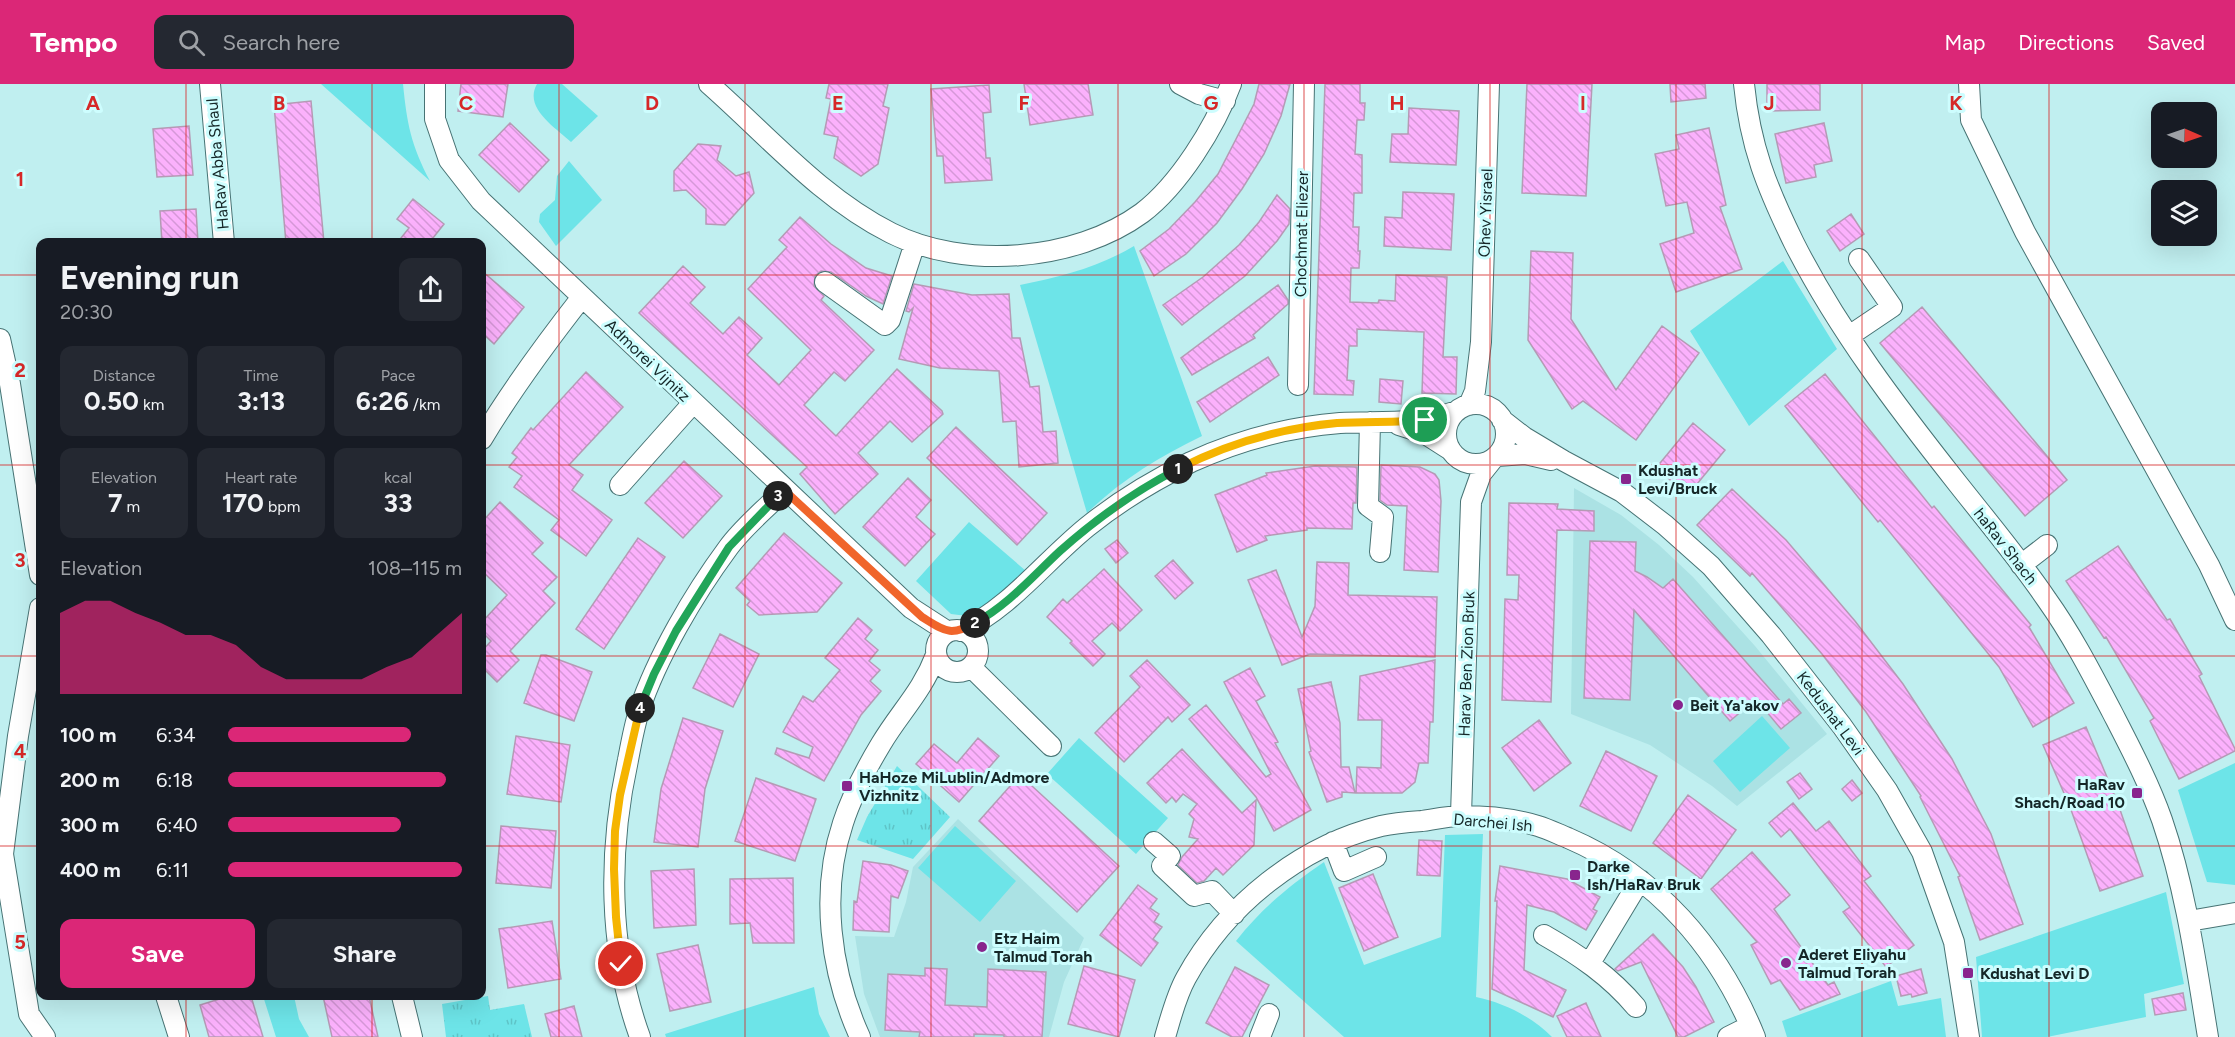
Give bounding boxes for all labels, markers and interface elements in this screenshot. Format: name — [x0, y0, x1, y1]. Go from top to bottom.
search box — [154, 15, 574, 69]
text: Tempo — [30, 25, 118, 59]
icon: search — [175, 26, 208, 59]
text: Search here — [223, 29, 340, 56]
text: Map — [1944, 30, 1985, 55]
text: Directions — [2018, 30, 2114, 55]
text: Saved — [2147, 30, 2205, 55]
text: A — [86, 91, 101, 115]
text: B — [273, 91, 285, 115]
text: C — [459, 91, 473, 115]
text: D — [645, 91, 659, 115]
text: E — [832, 91, 844, 115]
text: F — [1018, 91, 1030, 115]
text: G — [1204, 91, 1219, 115]
text: H — [1390, 91, 1405, 115]
text: I — [1580, 91, 1586, 115]
text: J — [1763, 91, 1775, 115]
text: K — [1949, 91, 1963, 115]
street label: HaRav Abba Shaul — [202, 98, 233, 230]
north arrow — [2151, 102, 2217, 168]
map controls — [2151, 102, 2217, 246]
text: 1 — [16, 167, 24, 191]
street label: Ohev Yisrael — [1474, 168, 1497, 258]
street label: Chochmat Eliezer — [1291, 170, 1312, 297]
button: layers — [2151, 180, 2217, 246]
text: Evening run — [60, 258, 239, 297]
button: share — [399, 258, 462, 321]
text: 20:30 — [60, 300, 113, 324]
street label: Admorei Vijnitz — [601, 315, 694, 406]
text: 2 — [14, 358, 26, 382]
text: Distance — [93, 366, 155, 385]
text: Time — [244, 366, 278, 385]
text: Pace — [381, 366, 415, 385]
text: 0.50 — [84, 385, 139, 417]
text: 3:13 — [237, 385, 285, 417]
text: 6:26 — [356, 385, 409, 417]
pin — [1399, 394, 1450, 445]
text: km — [139, 395, 164, 414]
text: /km — [409, 395, 440, 414]
icon: arrive — [1408, 403, 1441, 436]
pin: 1 — [1163, 454, 1193, 484]
text: 1 — [1175, 459, 1181, 478]
place label: Kdushat Levi/Bruck — [1638, 461, 1718, 498]
text: Elevation — [91, 468, 157, 487]
text: Heart rate — [225, 468, 297, 487]
text: kcal — [384, 468, 412, 487]
marker: Kdushat Levi/Bruck — [1619, 472, 1633, 486]
pin: 3 — [763, 481, 793, 511]
text: 3 — [774, 486, 782, 505]
text: 7 — [108, 487, 122, 519]
text: 170 — [222, 487, 264, 519]
text: 33 — [384, 487, 412, 519]
text: m — [122, 497, 140, 516]
text: bpm — [264, 497, 300, 516]
street label: haRav Shach — [1970, 504, 2041, 588]
text: 3 — [14, 548, 26, 572]
text: Elevation — [60, 556, 142, 580]
text: 108–115 m — [368, 556, 462, 580]
street label: Harav Ben Zion Bruk — [1454, 591, 1479, 737]
pin: 2 — [960, 608, 990, 638]
text: 2 — [970, 613, 980, 632]
street label: Kedushat Levi — [1793, 668, 1868, 759]
pin: 4 — [625, 693, 655, 723]
place label: Beit Ya'akov — [1690, 696, 1779, 715]
text: 4 — [635, 698, 645, 717]
marker: Beit Ya'akov — [1671, 698, 1685, 712]
text: 100 m — [60, 723, 117, 747]
text: 6:34 — [156, 723, 196, 747]
text: 4 — [14, 739, 27, 763]
text: 200 m — [60, 768, 120, 792]
text: 6:18 — [156, 768, 193, 792]
place label: HaHoze MiLublin/Admore Vizhnitz — [859, 768, 1049, 805]
place label: HaRav Shach/Road 10 — [2014, 775, 2125, 812]
marker: HaHoze MiLublin/Admore Vizhnitz — [840, 779, 854, 793]
marker: HaRav Shach/Road 10 — [2130, 786, 2144, 800]
street label: Darchei Ish — [1453, 810, 1533, 835]
text: 300 m — [60, 813, 119, 837]
text: 6:40 — [156, 813, 198, 837]
place label: Darke Ish/HaRav Bruk — [1587, 857, 1701, 894]
text: 400 m — [60, 858, 121, 882]
text: 6:11 — [156, 858, 189, 882]
marker: Darke Ish/HaRav Bruk — [1568, 868, 1582, 882]
button: Save — [60, 919, 255, 988]
button: Share — [267, 919, 462, 988]
place label: Etz Haim Talmud Torah — [994, 929, 1092, 966]
text: 5 — [14, 930, 26, 954]
pin — [595, 938, 646, 989]
marker: Etz Haim Talmud Torah — [975, 940, 989, 954]
place label: Aderet Eliyahu Talmud Torah — [1798, 945, 1906, 982]
icon: check — [604, 947, 637, 980]
marker: Aderet Eliyahu Talmud Torah — [1779, 956, 1793, 970]
place label: Kdushat Levi D — [1980, 964, 2089, 983]
marker: Kdushat Levi D — [1961, 966, 1975, 980]

